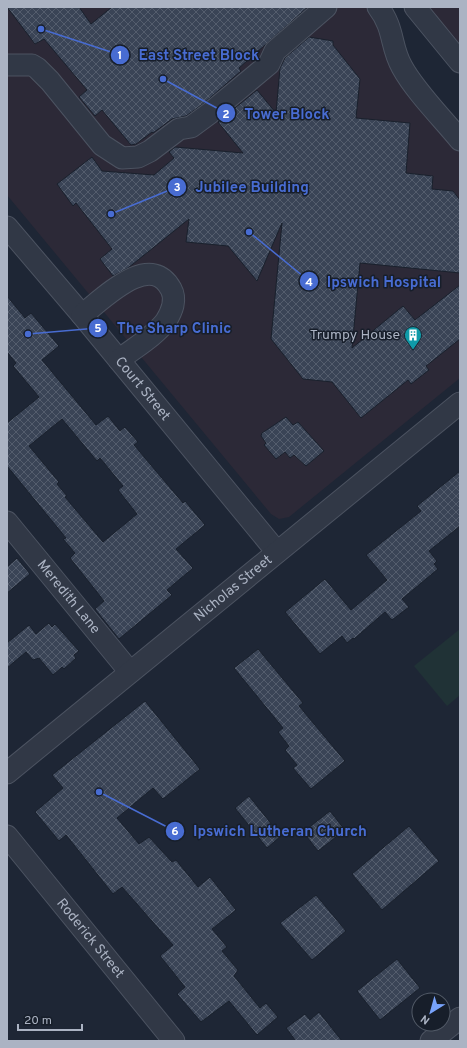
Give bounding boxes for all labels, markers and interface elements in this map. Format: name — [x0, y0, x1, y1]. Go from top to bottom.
callout: East Street Block — [110, 41, 267, 68]
text: East Street Block — [139, 47, 260, 66]
text: 1 — [118, 48, 122, 64]
callout: Tower Block — [216, 100, 338, 127]
text: Tower Block — [244, 106, 330, 125]
text: 2 — [222, 107, 230, 123]
callout: Jubilee Building — [167, 174, 317, 201]
text: Jubilee Building — [195, 179, 309, 198]
text: 3 — [173, 180, 181, 196]
callout: Ipswich Hospital — [299, 268, 449, 295]
text: Ipswich Hospital — [327, 274, 441, 293]
text: 4 — [305, 275, 313, 291]
callout: The Sharp Clinic — [88, 315, 239, 342]
text: The Sharp Clinic — [117, 320, 231, 339]
text: 5 — [94, 321, 102, 337]
building icon: Trumpy House — [403, 325, 423, 350]
place label: Trumpy House — [310, 327, 400, 344]
street label: Court Street — [111, 353, 174, 424]
street label: Nicholas Street — [191, 551, 276, 625]
street label: Meredith Lane — [33, 557, 104, 637]
callout: Ipswich Lutheran Church — [165, 818, 375, 845]
text: Ipswich Lutheran Church — [193, 823, 367, 842]
text: 6 — [171, 824, 179, 840]
street label: Roderick Street — [53, 895, 128, 982]
north arrow — [411, 992, 451, 1032]
scale bar — [18, 1006, 82, 1032]
text: N — [418, 1011, 433, 1027]
text: 20 m — [24, 1013, 52, 1029]

